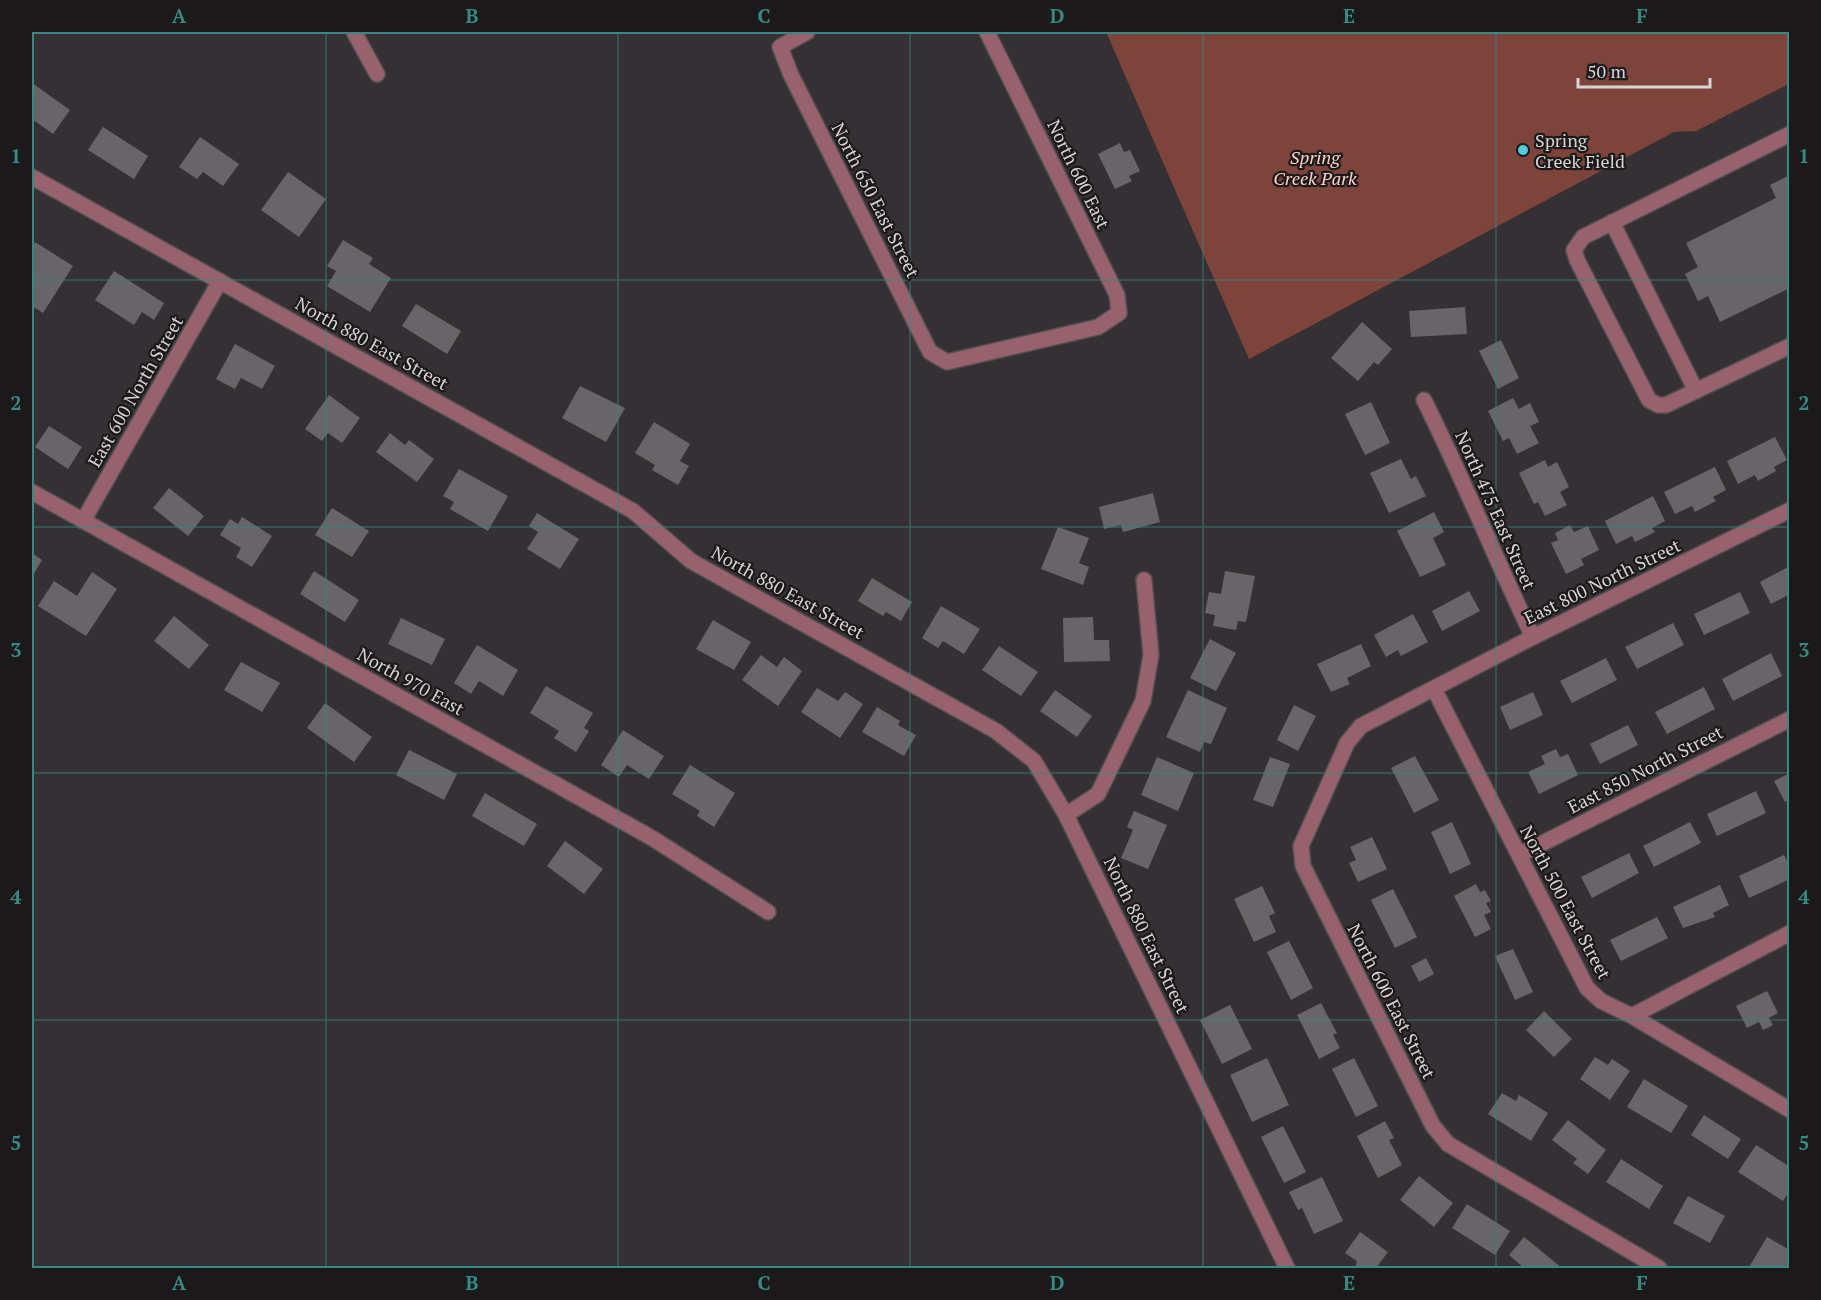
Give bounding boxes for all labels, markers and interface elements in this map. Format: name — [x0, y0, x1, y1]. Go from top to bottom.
text: A — [172, 2, 187, 29]
text: B — [466, 2, 479, 29]
text: C — [757, 2, 771, 29]
text: D — [1050, 2, 1064, 29]
text: E — [1343, 2, 1355, 29]
text: F — [1636, 2, 1648, 29]
scale bar — [1578, 51, 1710, 89]
text: 50 m — [1587, 59, 1627, 83]
street label: North 600 East — [1042, 115, 1116, 233]
street label: North 650 East Street — [826, 118, 926, 282]
place label: Spring Creek Field — [1535, 128, 1625, 173]
text: 1 — [10, 142, 22, 169]
text: 1 — [1798, 142, 1810, 169]
marker: Spring Creek Field — [1516, 143, 1530, 157]
park label: Spring Creek Park — [1273, 145, 1357, 190]
street label: North 880 East Street — [291, 291, 453, 395]
street label: East 600 North Street — [82, 311, 188, 471]
text: 2 — [10, 389, 22, 416]
text: 2 — [1798, 389, 1810, 416]
street label: North 475 East Street — [1450, 427, 1542, 593]
street label: East 800 North Street — [1520, 533, 1685, 629]
street label: North 880 East Street — [707, 540, 869, 644]
text: 3 — [10, 636, 22, 663]
text: 3 — [1798, 636, 1810, 663]
street label: North 970 East — [353, 642, 469, 720]
street label: East 850 North Street — [1563, 719, 1727, 819]
street label: North 500 East Street — [1515, 821, 1617, 984]
street label: North 880 East Street — [1099, 853, 1195, 1018]
text: 4 — [10, 883, 22, 910]
text: 4 — [1798, 883, 1810, 910]
street label: North 600 East Street — [1342, 919, 1442, 1083]
text: 5 — [10, 1129, 22, 1156]
text: 5 — [1798, 1129, 1810, 1156]
text: A — [172, 1269, 187, 1296]
text: B — [466, 1269, 479, 1296]
text: C — [757, 1269, 771, 1296]
text: D — [1050, 1269, 1064, 1296]
text: E — [1343, 1269, 1355, 1296]
text: F — [1636, 1269, 1648, 1296]

